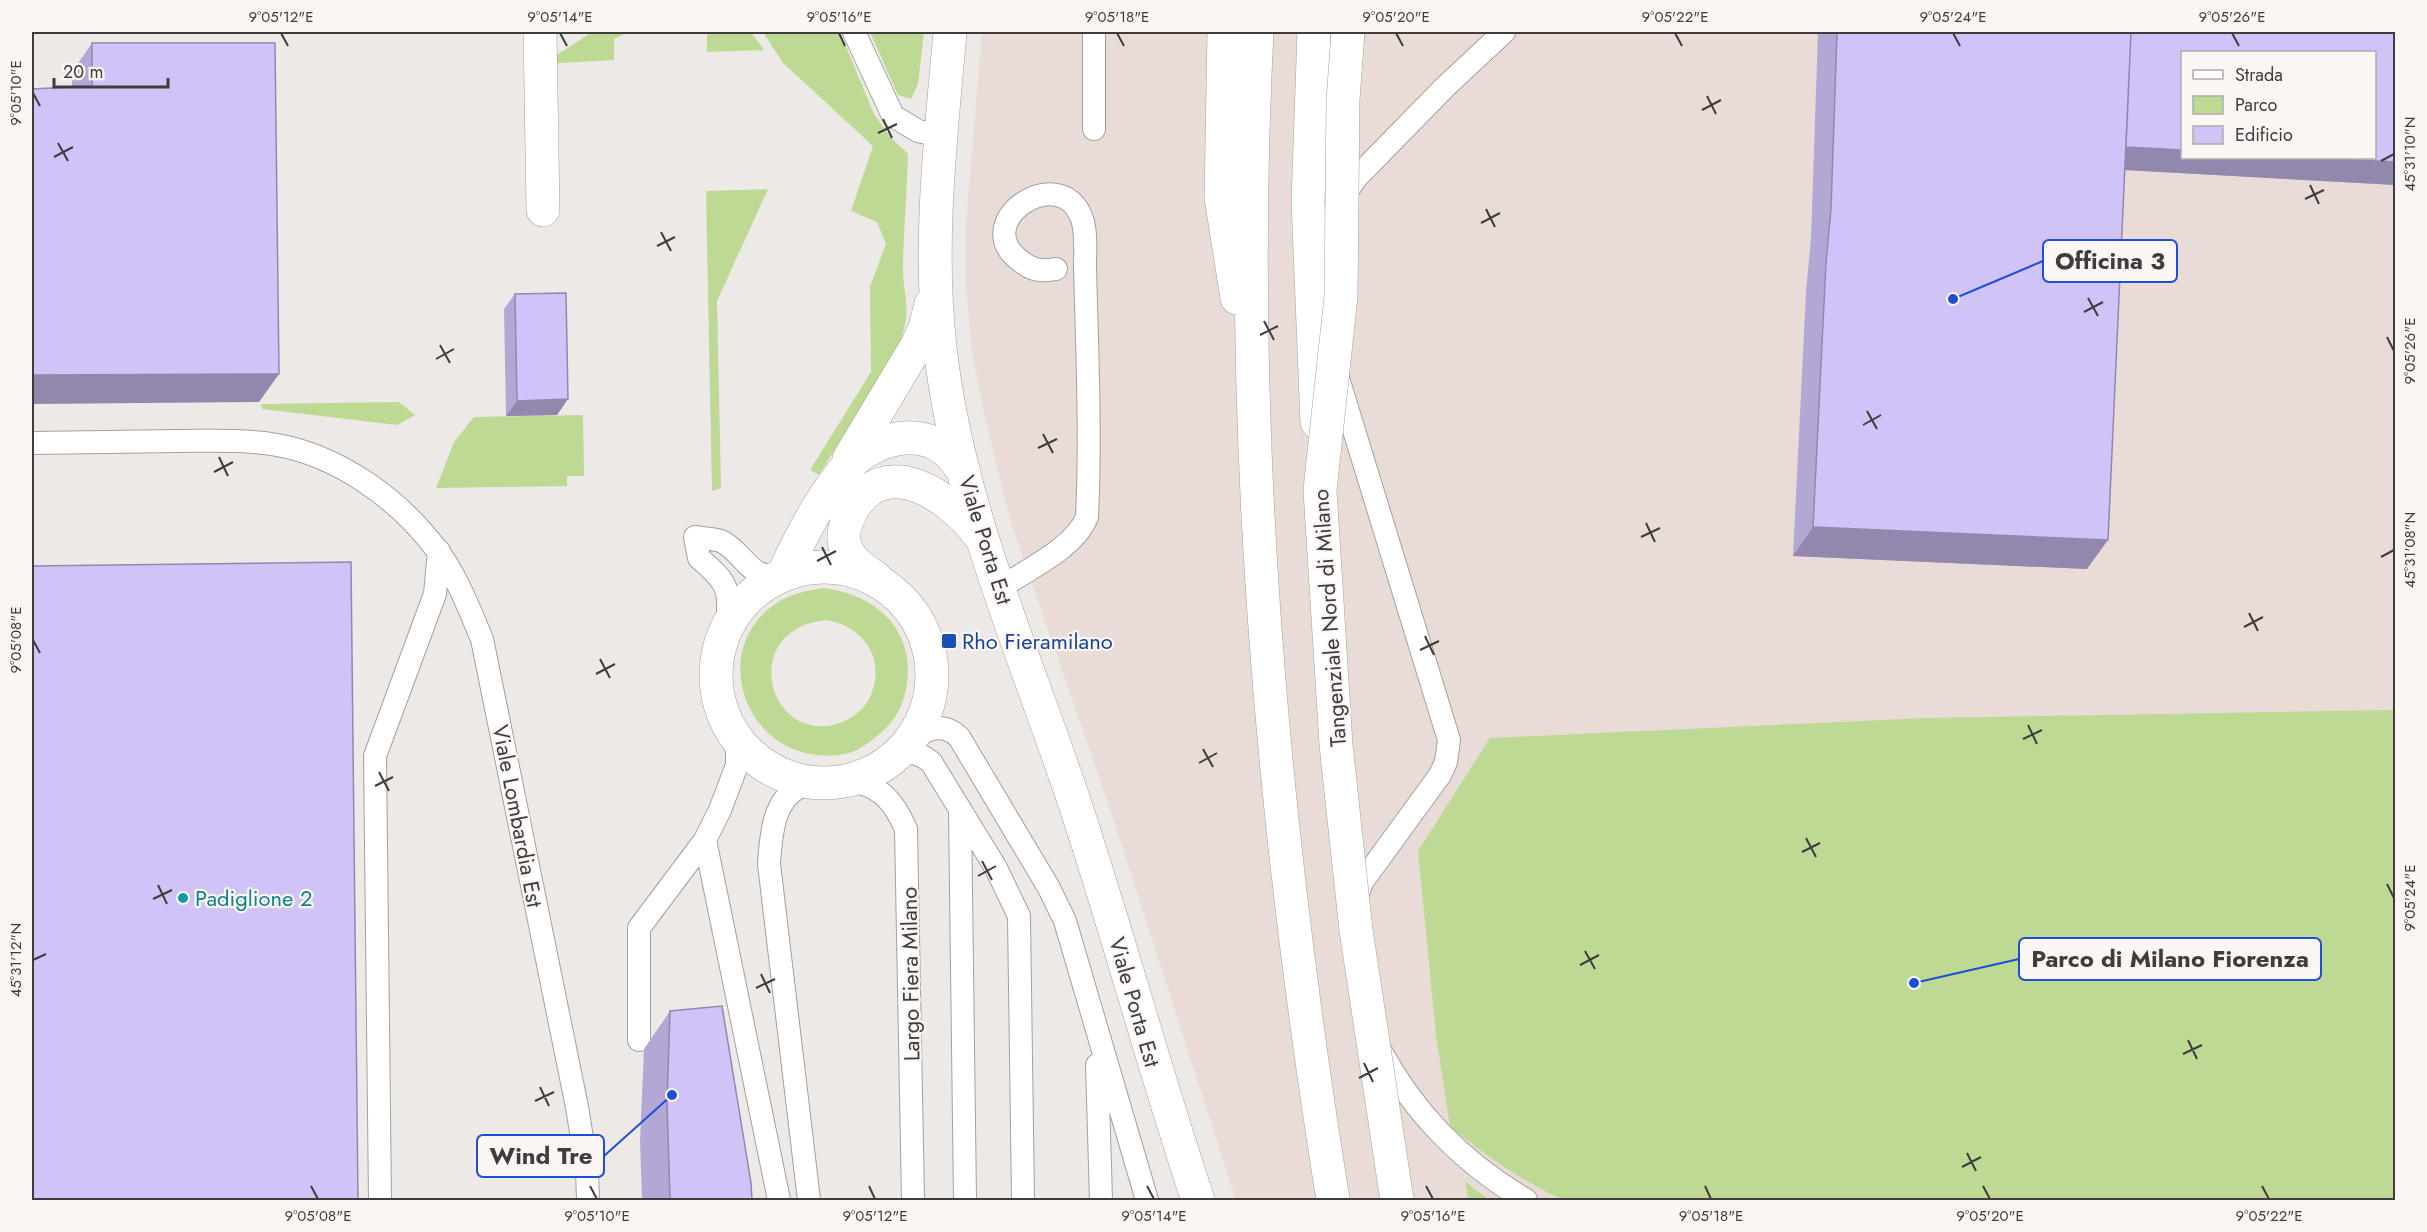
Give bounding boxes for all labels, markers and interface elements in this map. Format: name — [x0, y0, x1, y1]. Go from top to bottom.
text: 9°05'12"E — [248, 6, 314, 28]
text: 9°05'14"E — [527, 6, 593, 28]
text: 9°05'16"E — [806, 6, 872, 28]
text: 9°05'18"E — [1085, 6, 1149, 28]
text: 9°05'20"E — [1362, 6, 1430, 28]
text: 9°05'22"E — [1642, 6, 1708, 28]
text: 9°05'24"E — [1919, 6, 1987, 28]
text: 9°05'26"E — [2199, 6, 2265, 28]
scale bar — [54, 51, 168, 89]
legend — [2181, 51, 2376, 159]
text: 20 m — [63, 59, 103, 85]
text: 9°05'10"E — [5, 60, 27, 126]
text: Strada — [2235, 62, 2283, 88]
text: Parco — [2235, 92, 2277, 118]
text: 45°31'10"N — [2399, 117, 2421, 191]
text: Edificio — [2235, 122, 2293, 148]
callout: Officina 3 — [2043, 240, 2177, 282]
text: Officina 3 — [2055, 243, 2165, 278]
text: 9°05'26"E — [2399, 318, 2421, 384]
street label: Viale Porta Est — [951, 471, 1021, 609]
street label: Tangenziale Nord di Milano — [1304, 488, 1354, 748]
text: 45°31'08"N — [2399, 512, 2421, 588]
text: 9°05'08"E — [5, 607, 27, 673]
place label: Rho Fieramilano — [962, 625, 1113, 657]
marker: Rho Fieramilano — [940, 632, 958, 650]
street label: Viale Lombardia Est — [485, 722, 552, 911]
text: 9°05'24"E — [2399, 864, 2421, 932]
place label: Padiglione 2 — [195, 882, 313, 914]
street label: Largo Fiera Milano — [892, 887, 928, 1061]
marker: Padiglione 2 — [176, 891, 190, 905]
text: 45°31'12"N — [5, 923, 27, 997]
street label: Viale Porta Est — [1101, 933, 1169, 1071]
callout: Parco di Milano Fiorenza — [2019, 938, 2321, 980]
text: Parco di Milano Fiorenza — [2031, 941, 2309, 976]
callout: Wind Tre — [477, 1135, 604, 1177]
text: Wind Tre — [490, 1138, 592, 1173]
text: 9°05'08"E — [285, 1205, 351, 1227]
text: 9°05'10"E — [564, 1205, 630, 1227]
text: 9°05'12"E — [842, 1205, 908, 1227]
text: 9°05'14"E — [1121, 1205, 1187, 1227]
text: 9°05'16"E — [1400, 1205, 1466, 1227]
text: 9°05'18"E — [1679, 1205, 1743, 1227]
text: 9°05'20"E — [1956, 1205, 2024, 1227]
text: 9°05'22"E — [2236, 1205, 2302, 1227]

